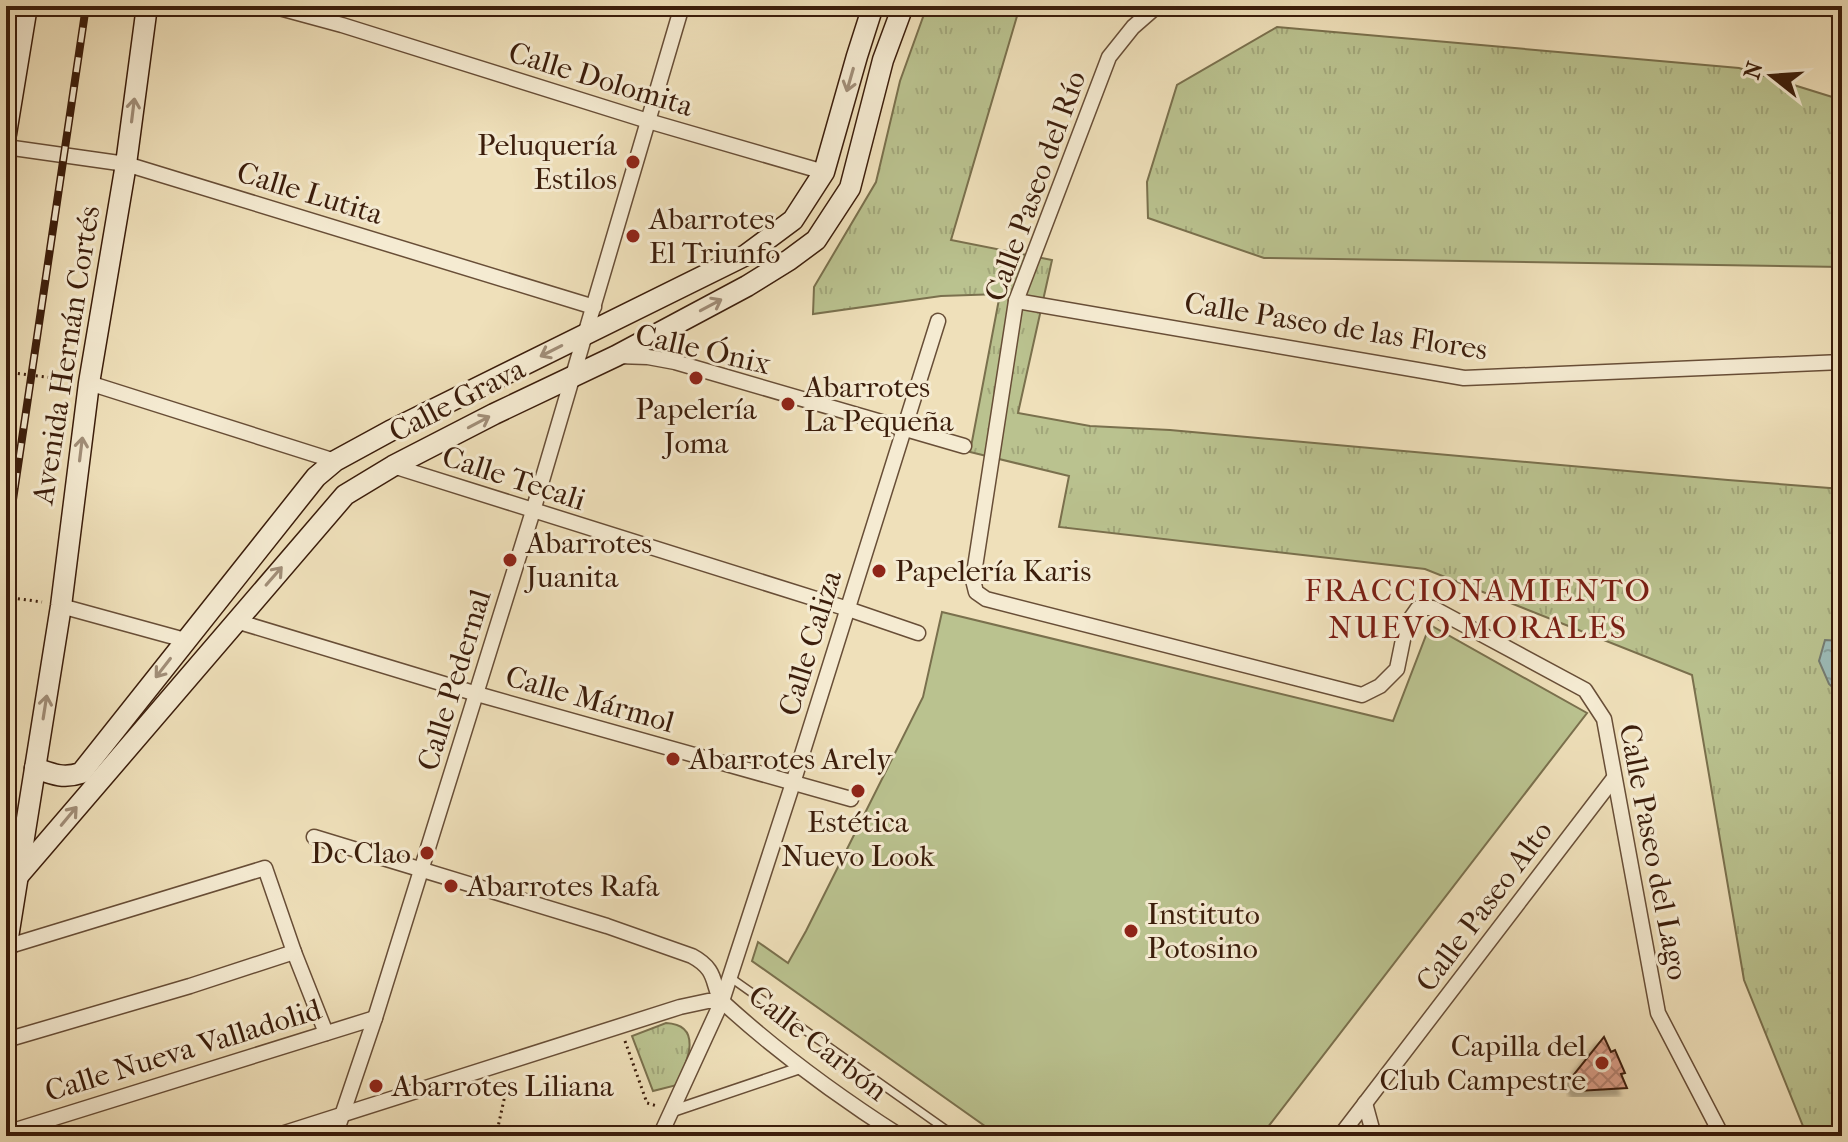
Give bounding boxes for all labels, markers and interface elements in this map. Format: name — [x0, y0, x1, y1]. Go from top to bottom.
street label: Calle Dolomita — [504, 35, 698, 124]
north arrow — [1732, 36, 1812, 116]
text: N — [1739, 58, 1769, 82]
street label: Calle Paseo del Río — [978, 66, 1093, 306]
one-way arrow — [841, 67, 856, 93]
one-way arrow — [126, 97, 141, 123]
place label: Peluquería Estilos — [477, 128, 618, 197]
marker: Peluquería Estilos — [624, 153, 642, 171]
street label: Calle Lutita — [233, 155, 388, 233]
place label: Abarrotes El Triunfo — [648, 202, 781, 271]
street label: Avenida Hernán Cortés — [25, 203, 107, 508]
marker: Abarrotes El Triunfo — [624, 227, 642, 245]
street label: Calle Paseo de las Flores — [1182, 285, 1490, 368]
one-way arrow — [698, 297, 722, 313]
street label: Calle Ónix — [632, 317, 774, 382]
one-way arrow — [539, 343, 563, 359]
street label: Calle Grava — [384, 351, 532, 450]
marker: Papelería Joma — [687, 369, 705, 387]
place label: Abarrotes La Pequeña — [803, 370, 954, 439]
place label: Papelería Joma — [635, 392, 758, 461]
marker: Abarrotes La Pequeña — [779, 395, 797, 413]
one-way arrow — [466, 413, 490, 429]
one-way arrow — [74, 437, 89, 463]
street label: Calle Tecali — [438, 439, 590, 518]
place label: Abarrotes Juanita — [524, 526, 652, 595]
marker: Abarrotes Juanita — [501, 551, 519, 569]
place label: Papelería Karis — [895, 554, 1091, 589]
marker: Papelería Karis — [870, 562, 888, 580]
street label: Calle Caliza — [772, 565, 849, 720]
one-way arrow — [265, 567, 283, 587]
district label: FRACCIONAMIENTO NUEVO MORALES — [1304, 572, 1652, 646]
street label: Calle Pedernal — [410, 585, 499, 775]
one-way arrow — [154, 657, 172, 678]
street label: Calle Mármol — [501, 659, 678, 740]
one-way arrow — [38, 695, 53, 720]
street label: Calle Paseo del Lago — [1612, 721, 1695, 983]
place label: Abarrotes Arely — [688, 742, 893, 777]
marker: Abarrotes Arely — [664, 750, 682, 768]
marker: Estética Nuevo Look — [849, 782, 867, 800]
place label: Estética Nuevo Look — [781, 805, 935, 874]
one-way arrow — [60, 807, 78, 827]
street label: Calle Paseo Alto — [1409, 814, 1560, 998]
place label: Dc Clao — [311, 836, 411, 871]
marker: Dc Clao — [418, 844, 436, 862]
place label: Abarrotes Rafa — [466, 869, 660, 904]
marker: Abarrotes Rafa — [442, 877, 460, 895]
place label: Instituto Potosino — [1147, 897, 1260, 966]
marker: Instituto Potosino — [1122, 922, 1140, 940]
street label: Calle Carbón — [741, 978, 895, 1109]
street label: Calle Nueva Valladolid — [41, 992, 326, 1109]
place label: Capilla del Club Campestre — [1379, 1029, 1586, 1098]
marker: Capilla del Club Campestre — [1593, 1054, 1611, 1072]
place label: Abarrotes Liliana — [391, 1069, 615, 1104]
marker: Abarrotes Liliana — [367, 1077, 385, 1095]

